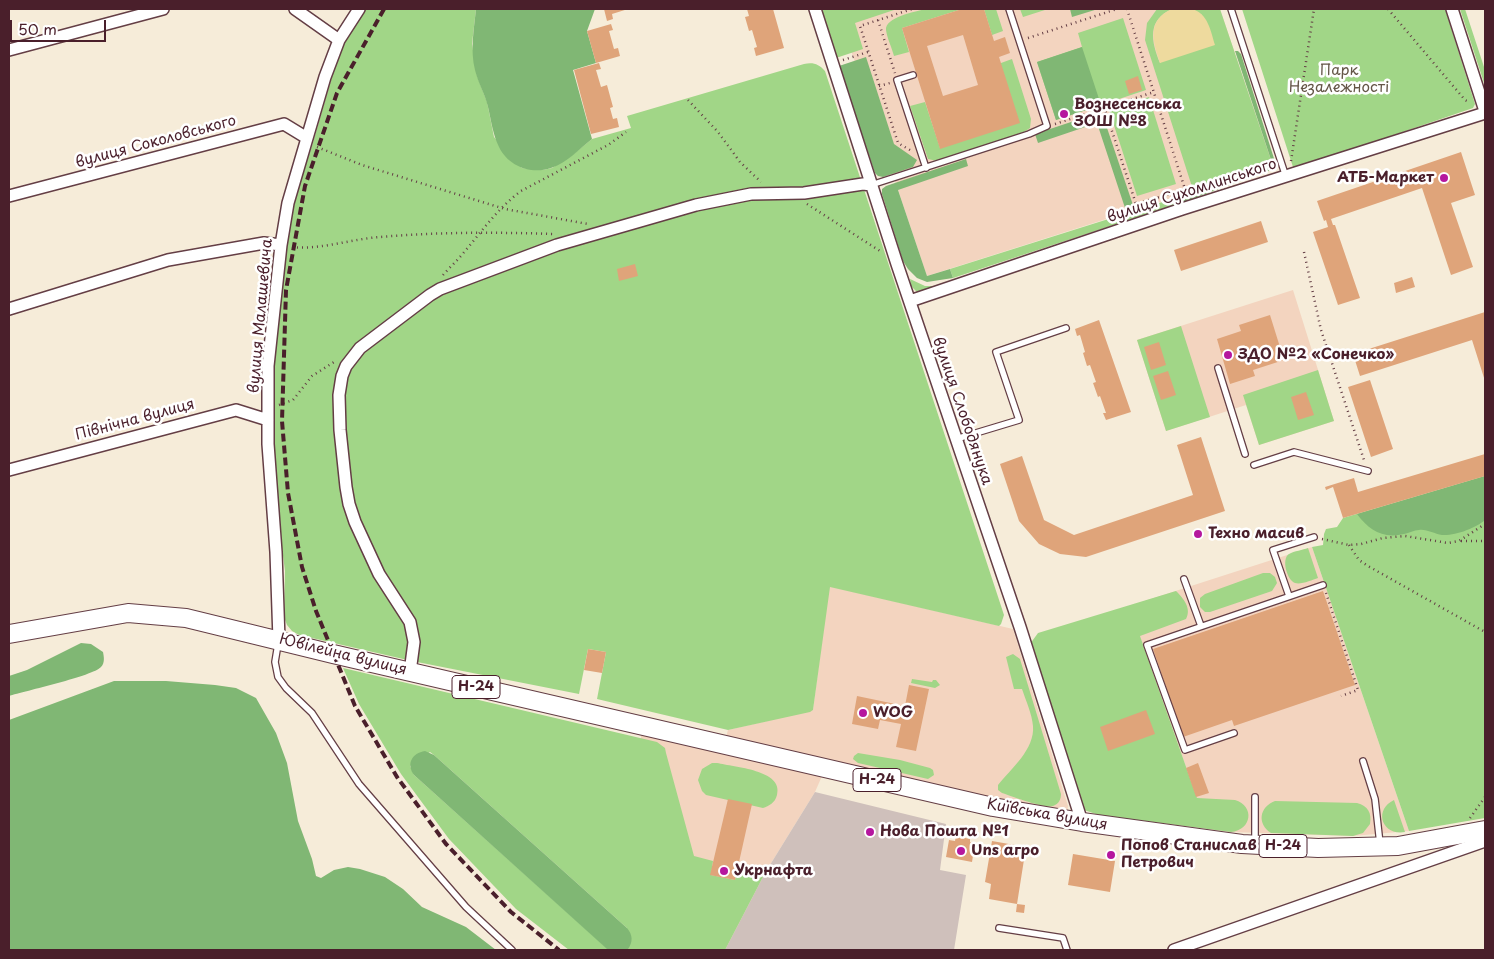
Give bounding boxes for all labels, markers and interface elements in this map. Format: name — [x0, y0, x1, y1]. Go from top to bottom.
scale bar — [12, 10, 109, 42]
text: 50 m — [18, 17, 57, 40]
park label: Парк Незалежності — [1289, 62, 1389, 97]
place label: Вознесенська ЗОШ №8 — [1074, 96, 1182, 131]
marker: Вознесенська ЗОШ №8 — [1058, 108, 1070, 120]
street label: вулиця Соколовського — [74, 112, 238, 172]
street label: вулиця Сухомлинського — [1105, 155, 1279, 227]
place label: АТБ-Маркет — [1337, 169, 1434, 187]
marker: АТБ-Маркет — [1438, 172, 1450, 184]
street label: вулиця Малашевича — [245, 238, 277, 394]
street label: вулиця Слободянука — [928, 335, 996, 487]
place label: ЗДО №2 «Сонечко» — [1238, 346, 1394, 364]
marker: ЗДО №2 «Сонечко» — [1222, 349, 1234, 361]
street label: Північна вулиця — [73, 395, 197, 445]
place label: Техно масив — [1208, 525, 1304, 543]
marker: Техно масив — [1192, 528, 1204, 540]
street label: Ювілейна вулиця — [277, 630, 409, 680]
road number: Н-24 — [452, 676, 500, 699]
place label: WOG — [873, 704, 913, 722]
marker: WOG — [857, 707, 869, 719]
road number: Н-24 — [853, 768, 901, 792]
street label: Київська вулиця — [985, 796, 1109, 834]
place label: Нова Пошта №1 — [880, 823, 1009, 841]
marker: Нова Пошта №1 — [864, 826, 876, 838]
road number: Н-24 — [1259, 834, 1307, 858]
place label: Попов Станислав Петрович — [1121, 837, 1257, 872]
place label: Uns агро — [971, 842, 1039, 860]
marker: Uns агро — [955, 845, 967, 857]
marker: Попов Станислав Петрович — [1105, 849, 1117, 861]
place label: Укрнафта — [734, 862, 813, 880]
marker: Укрнафта — [718, 865, 730, 877]

